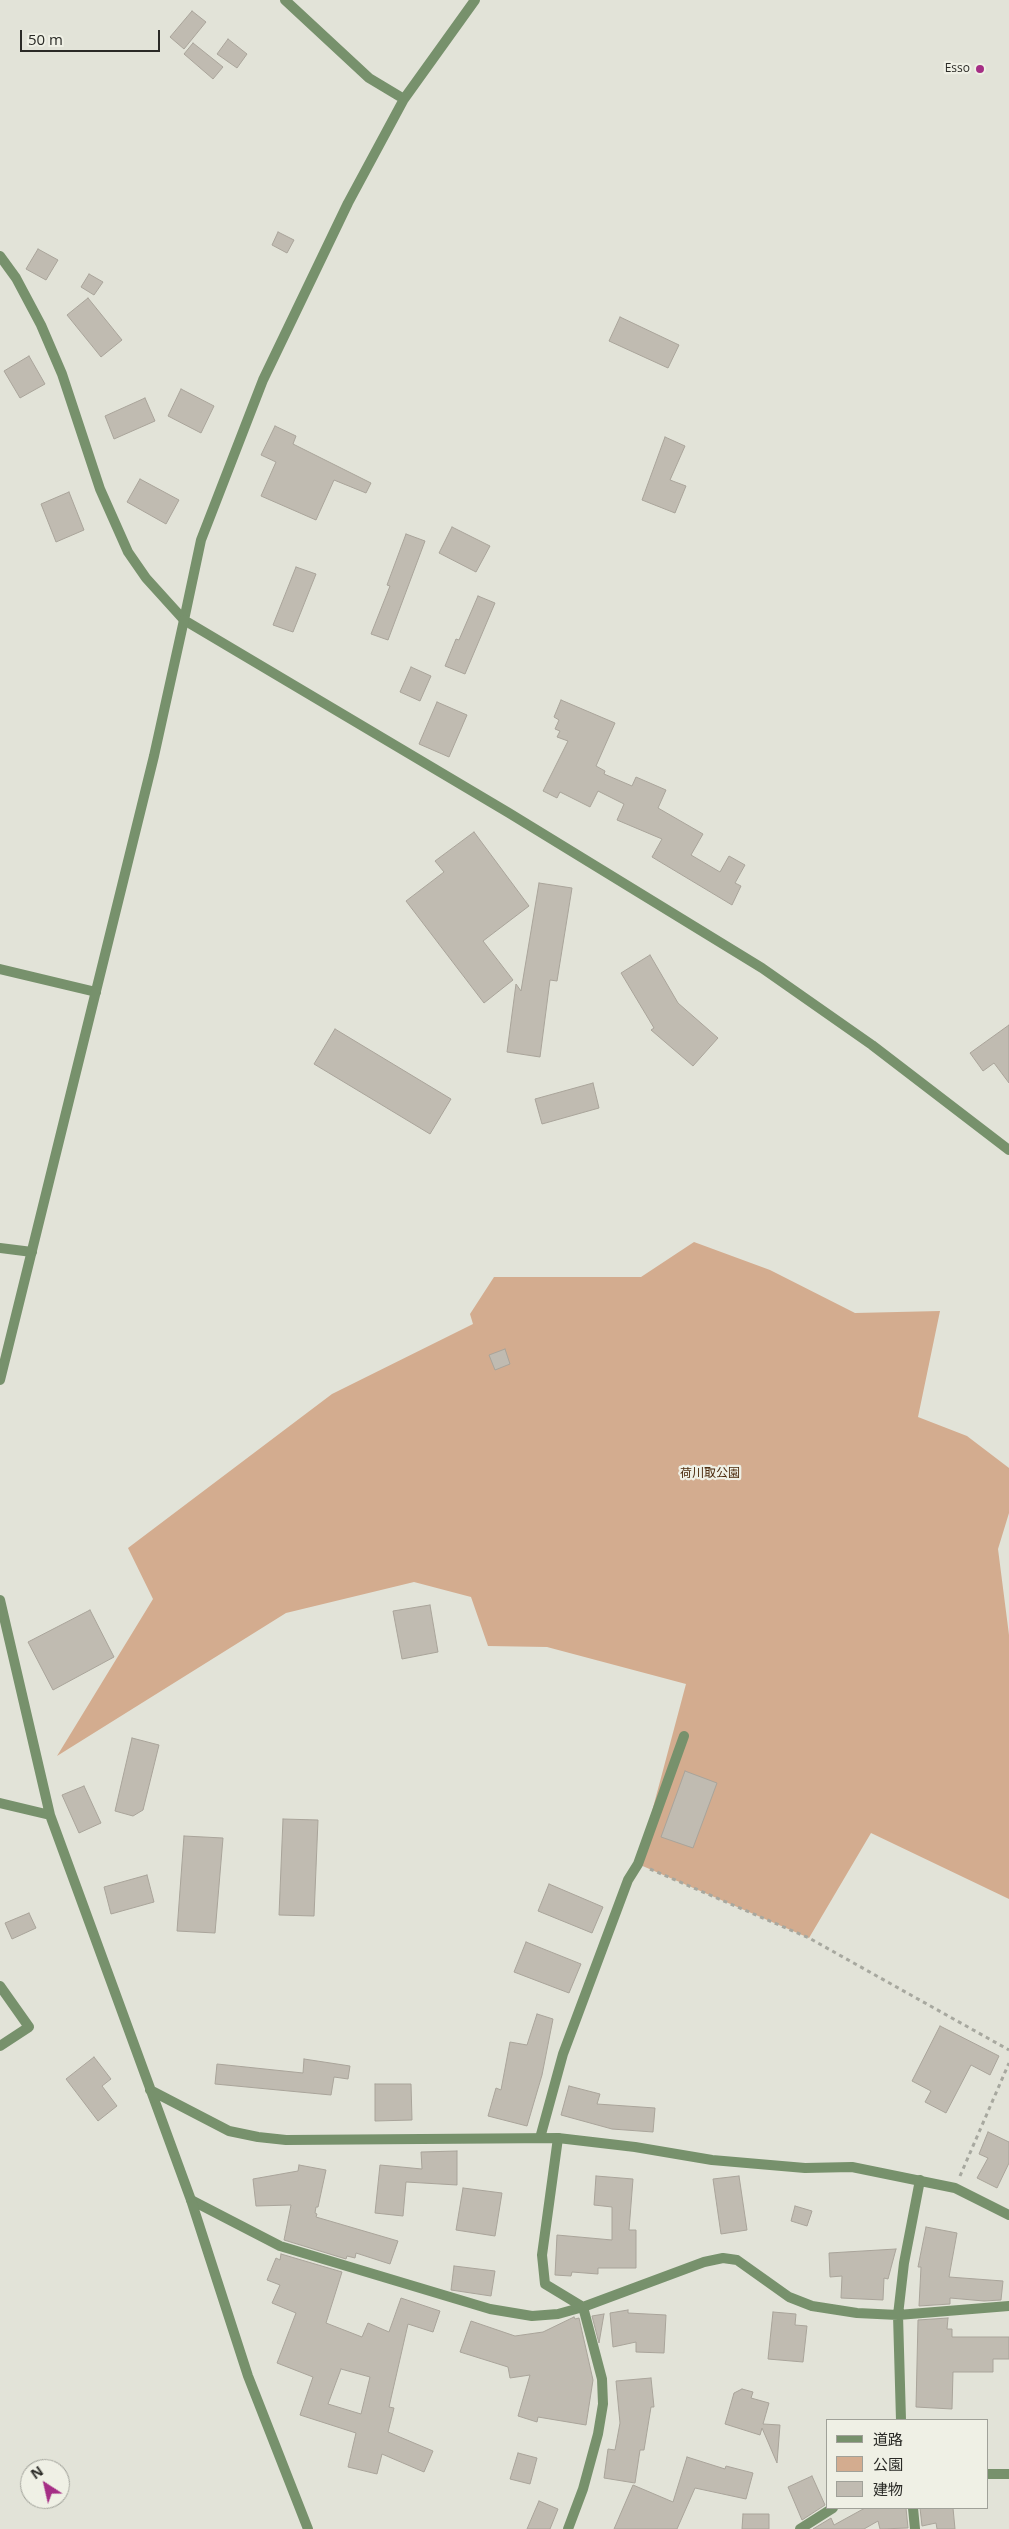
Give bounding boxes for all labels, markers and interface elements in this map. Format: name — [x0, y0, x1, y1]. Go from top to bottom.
scale bar — [22, 20, 162, 52]
text: 50 m — [28, 29, 63, 49]
place label: Esso — [945, 62, 970, 76]
marker: Esso — [974, 63, 986, 75]
park label: 荷川取公園 — [680, 1467, 740, 1481]
legend — [826, 2419, 989, 2509]
text: 道路 — [873, 2429, 903, 2449]
text: 公園 — [873, 2454, 903, 2474]
north arrow — [20, 2459, 70, 2509]
text: N — [27, 2461, 47, 2483]
text: 建物 — [873, 2479, 903, 2499]

